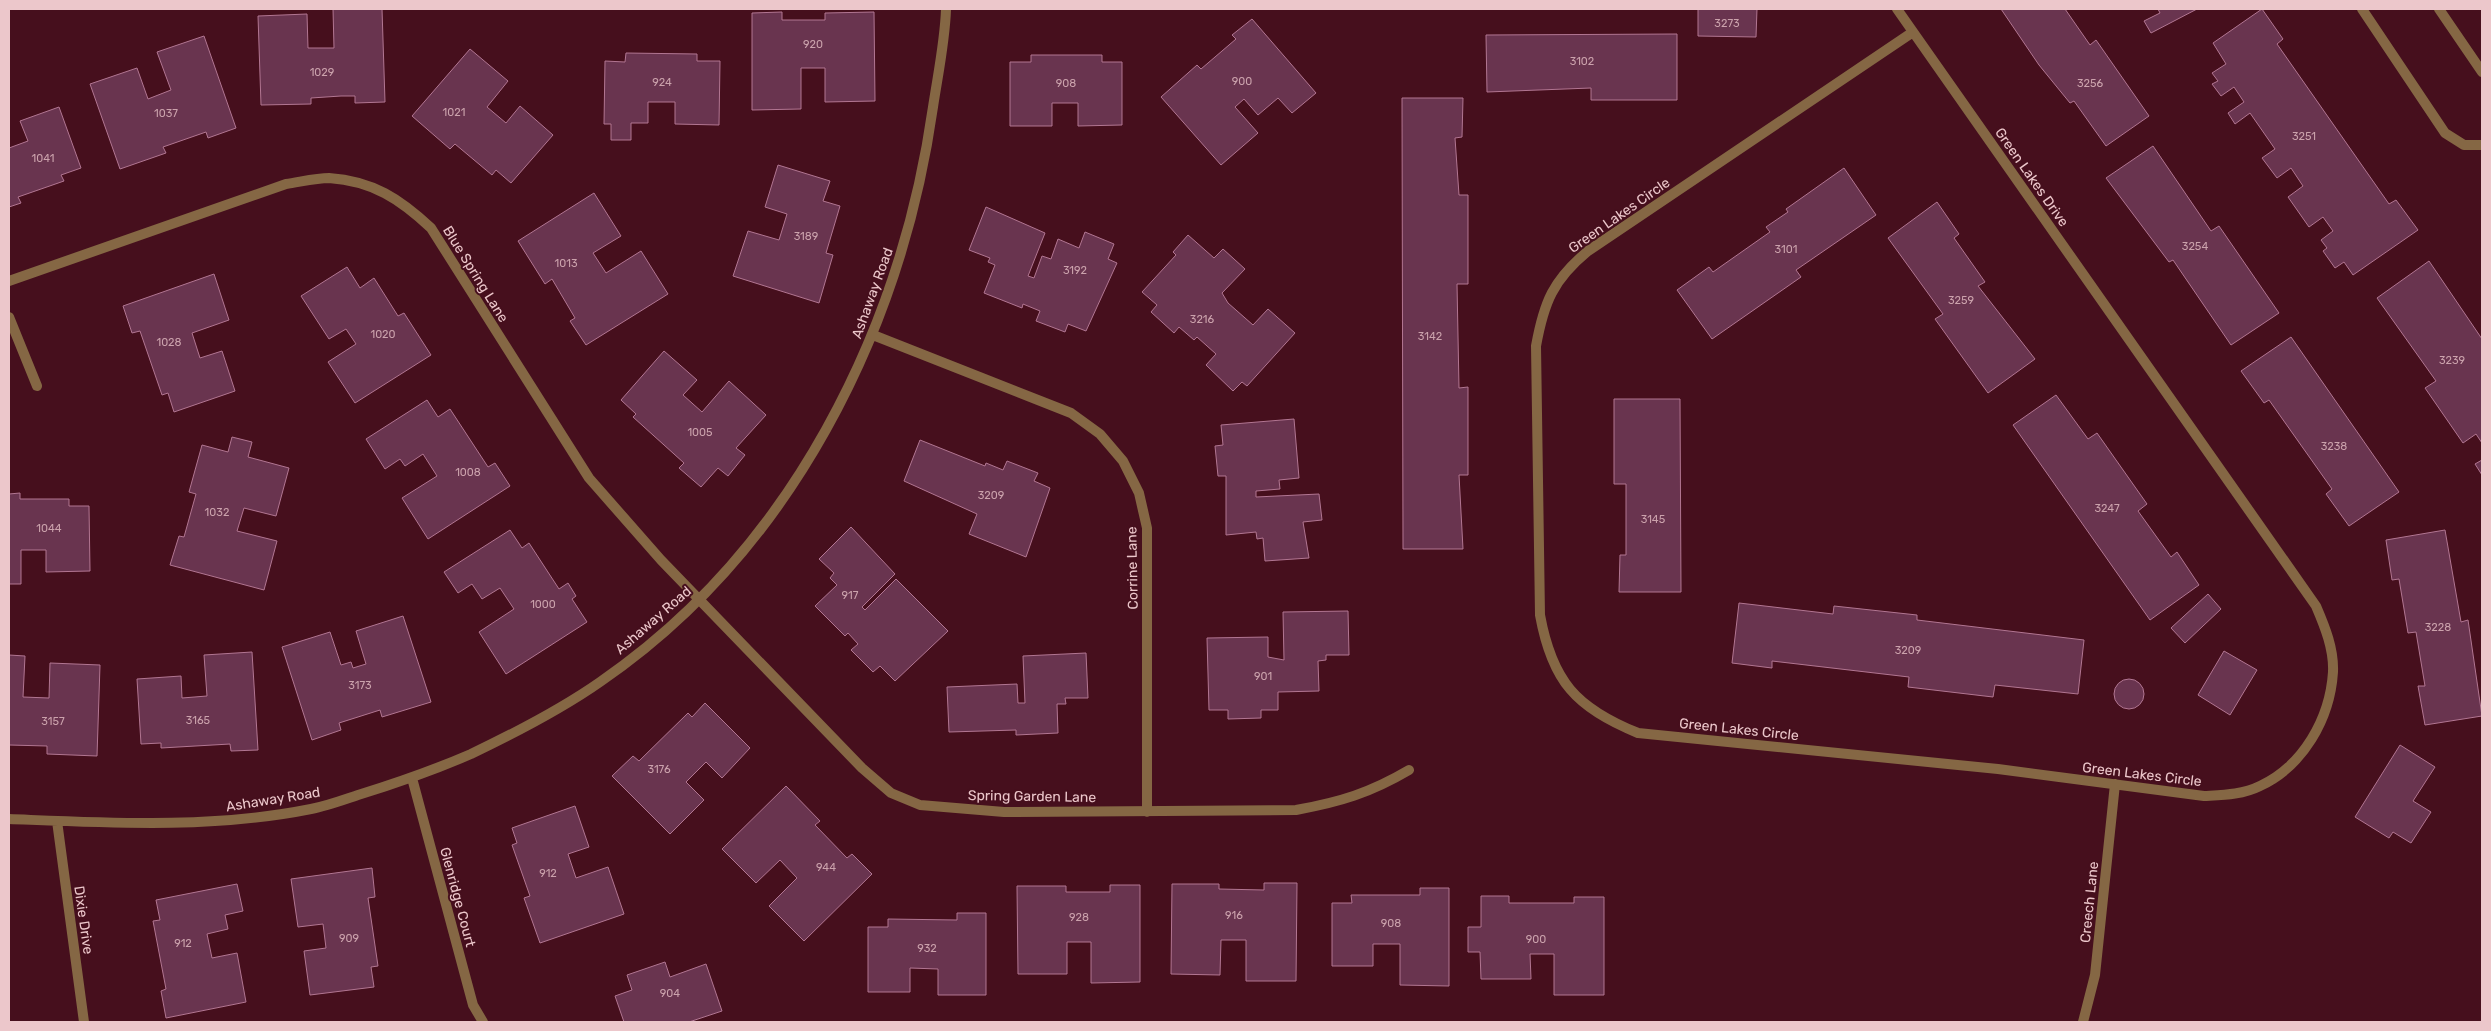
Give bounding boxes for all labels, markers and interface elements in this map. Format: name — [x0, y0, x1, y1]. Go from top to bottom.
house number: 3273 — [1714, 17, 1740, 30]
house number: 920 — [803, 38, 823, 51]
house number: 3102 — [1570, 55, 1594, 68]
house number: 1029 — [310, 66, 334, 79]
house number: 900 — [1232, 75, 1252, 88]
house number: 924 — [652, 76, 672, 89]
house number: 908 — [1056, 77, 1076, 90]
house number: 3256 — [2077, 77, 2103, 90]
house number: 1021 — [443, 106, 465, 119]
house number: 1037 — [154, 107, 178, 120]
street label: Green Lakes Drive — [1991, 125, 2072, 230]
house number: 3251 — [2292, 130, 2316, 143]
house number: 1041 — [31, 152, 55, 165]
street label: Green Lakes Circle — [1565, 174, 1673, 257]
street label: Blue Spring Lane — [439, 223, 512, 326]
house number: 3189 — [794, 230, 818, 243]
house number: 3254 — [2182, 240, 2208, 253]
house number: 3101 — [1775, 243, 1797, 256]
street label: Ashaway Road — [848, 245, 897, 341]
house number: 1013 — [554, 257, 578, 270]
house number: 3192 — [1063, 264, 1087, 277]
house number: 3259 — [1948, 294, 1974, 307]
house number: 3216 — [1190, 313, 1215, 326]
house number: 1020 — [370, 328, 396, 341]
house number: 3142 — [1418, 330, 1442, 343]
house number: 1028 — [156, 336, 182, 349]
house number: 3239 — [2439, 354, 2465, 367]
house number: 1005 — [687, 426, 713, 439]
house number: 3238 — [2321, 440, 2347, 453]
house number: 1008 — [455, 466, 481, 479]
house number: 3209 — [978, 489, 1004, 502]
house number: 3247 — [2094, 502, 2120, 515]
house number: 1032 — [205, 506, 229, 519]
house number: 3145 — [1641, 513, 1666, 526]
house number: 1044 — [36, 522, 62, 535]
street label: Corrine Lane — [1123, 526, 1142, 610]
street label: Ashaway Road — [612, 583, 695, 658]
house number: 917 — [842, 589, 859, 602]
house number: 1000 — [530, 598, 556, 611]
house number: 3228 — [2425, 621, 2451, 634]
house number: 3209 — [1895, 644, 1921, 657]
house number: 901 — [1254, 670, 1272, 683]
house number: 3173 — [348, 679, 372, 692]
house number: 3165 — [186, 714, 211, 727]
house number: 3157 — [41, 715, 65, 728]
street label: Green Lakes Circle — [1678, 715, 1800, 744]
street label: Green Lakes Circle — [2081, 759, 2203, 790]
house number: 3176 — [647, 763, 671, 776]
street label: Ashaway Road — [225, 784, 321, 815]
street label: Spring Garden Lane — [968, 787, 1097, 806]
street label: Glenridge Court — [436, 845, 479, 949]
street label: Creech Lane — [2077, 860, 2102, 944]
house number: 944 — [816, 861, 836, 874]
house number: 912 — [539, 867, 557, 880]
street label: Dixie Drive — [70, 885, 97, 956]
house number: 916 — [1225, 909, 1243, 922]
house number: 928 — [1069, 911, 1089, 924]
house number: 908 — [1381, 917, 1401, 930]
house number: 909 — [339, 932, 359, 945]
house number: 900 — [1526, 933, 1546, 946]
house number: 912 — [174, 937, 192, 950]
house number: 932 — [917, 942, 937, 955]
house number: 904 — [660, 987, 680, 1000]

